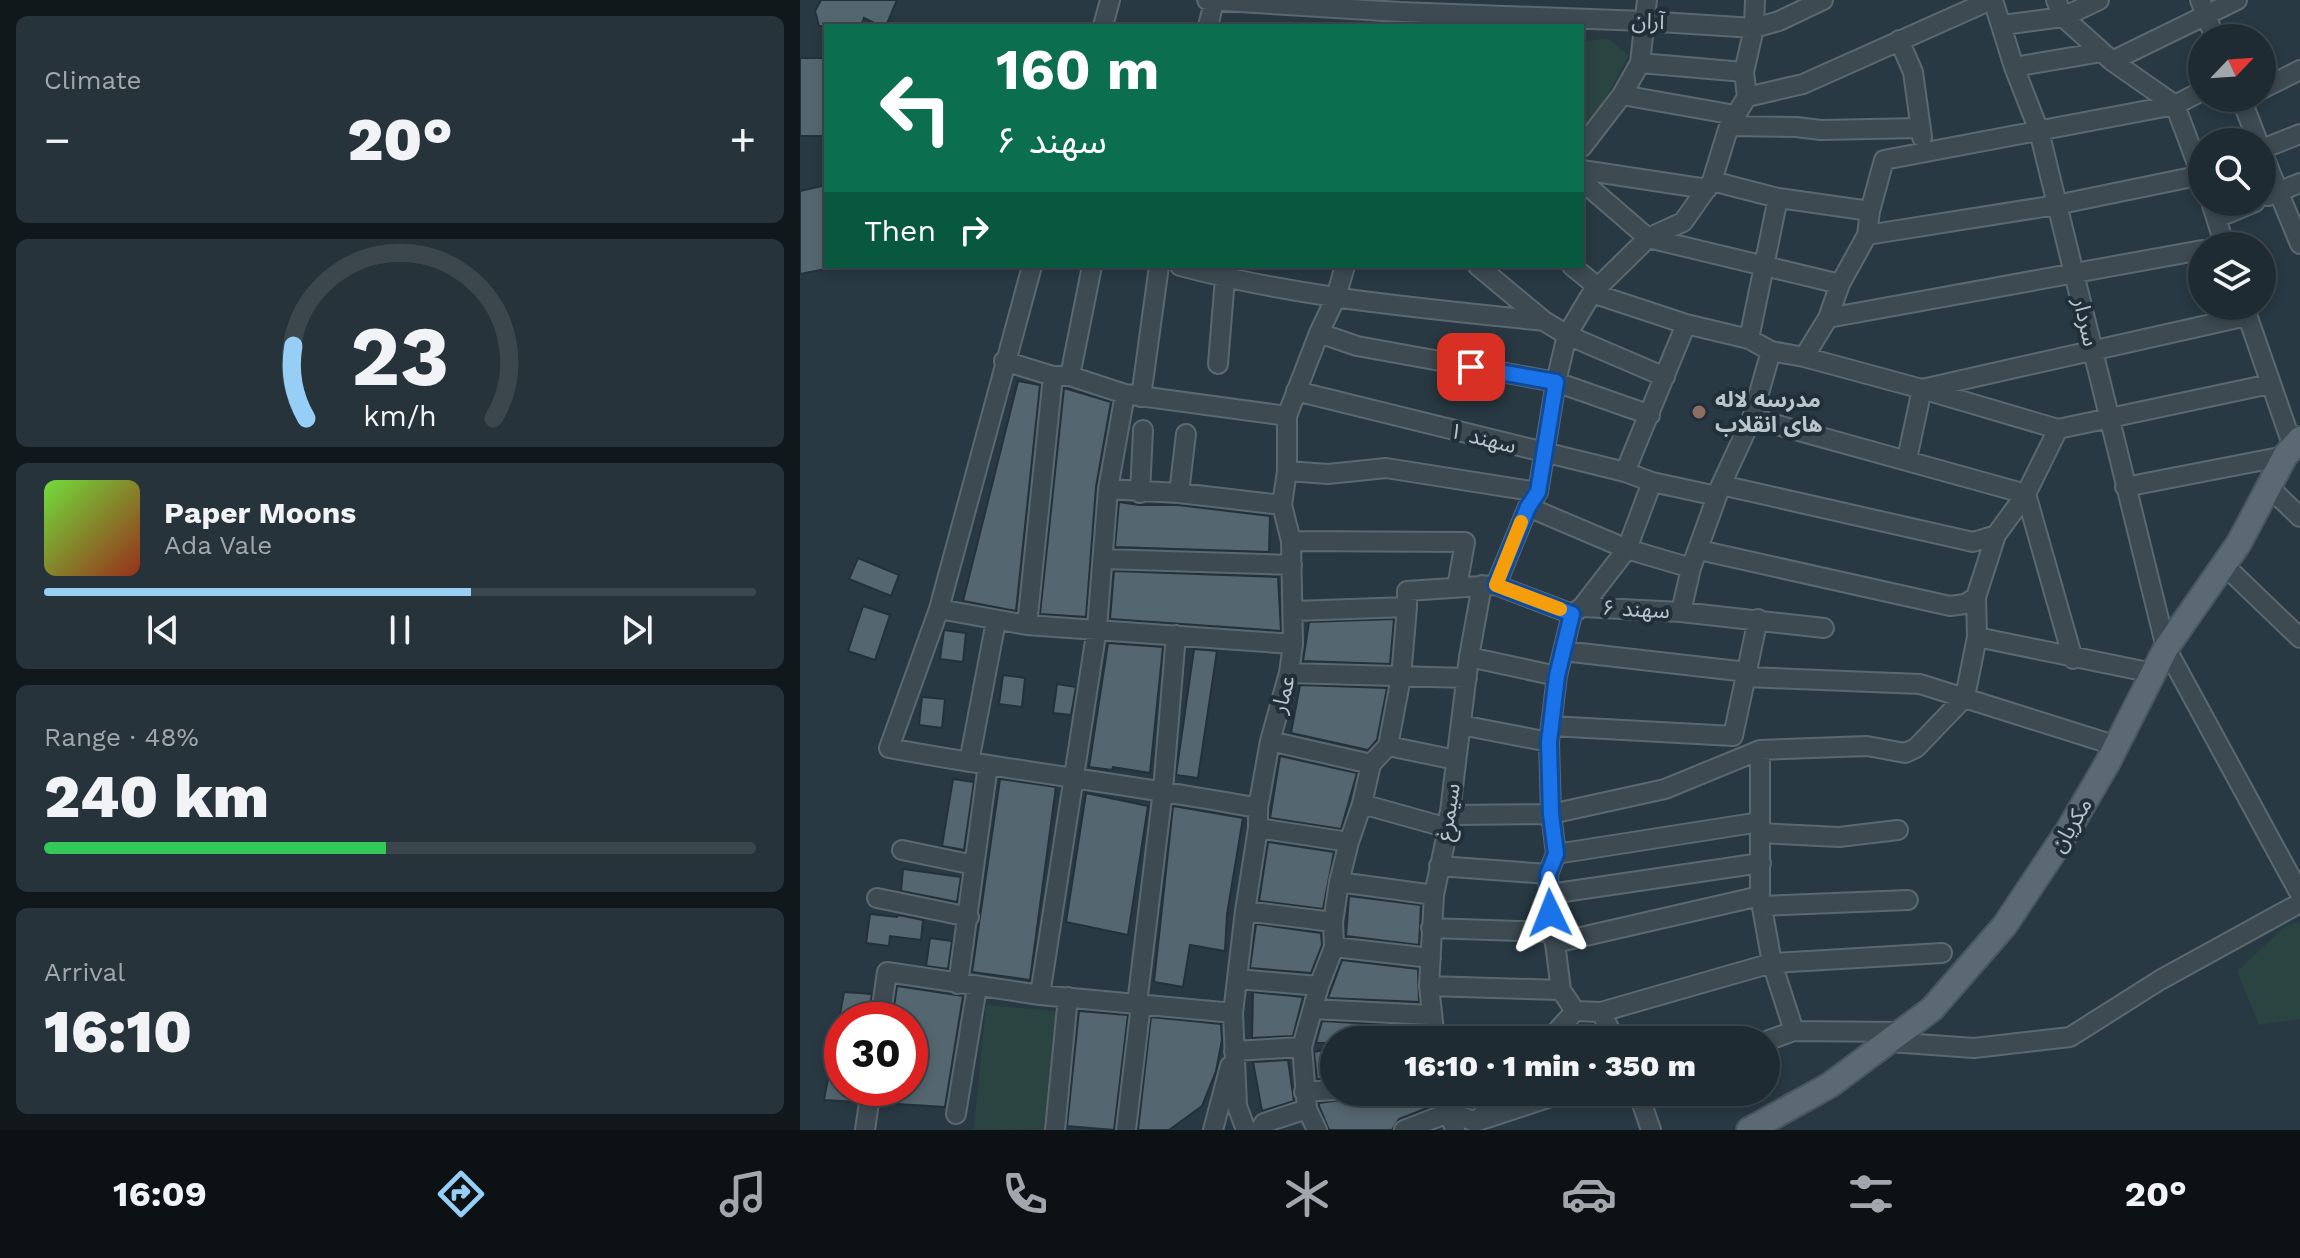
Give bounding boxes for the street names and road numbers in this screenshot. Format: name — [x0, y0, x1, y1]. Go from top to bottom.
street label: آران — [1631, 8, 1667, 35]
street label: سردار — [2067, 294, 2104, 349]
street label: سهند ۱ — [1447, 418, 1519, 458]
street label: سهند ۶ — [1602, 595, 1670, 623]
street label: عمار — [1266, 672, 1301, 717]
street label: سیمرغ — [1431, 781, 1469, 843]
street label: مکریان — [2045, 793, 2097, 857]

